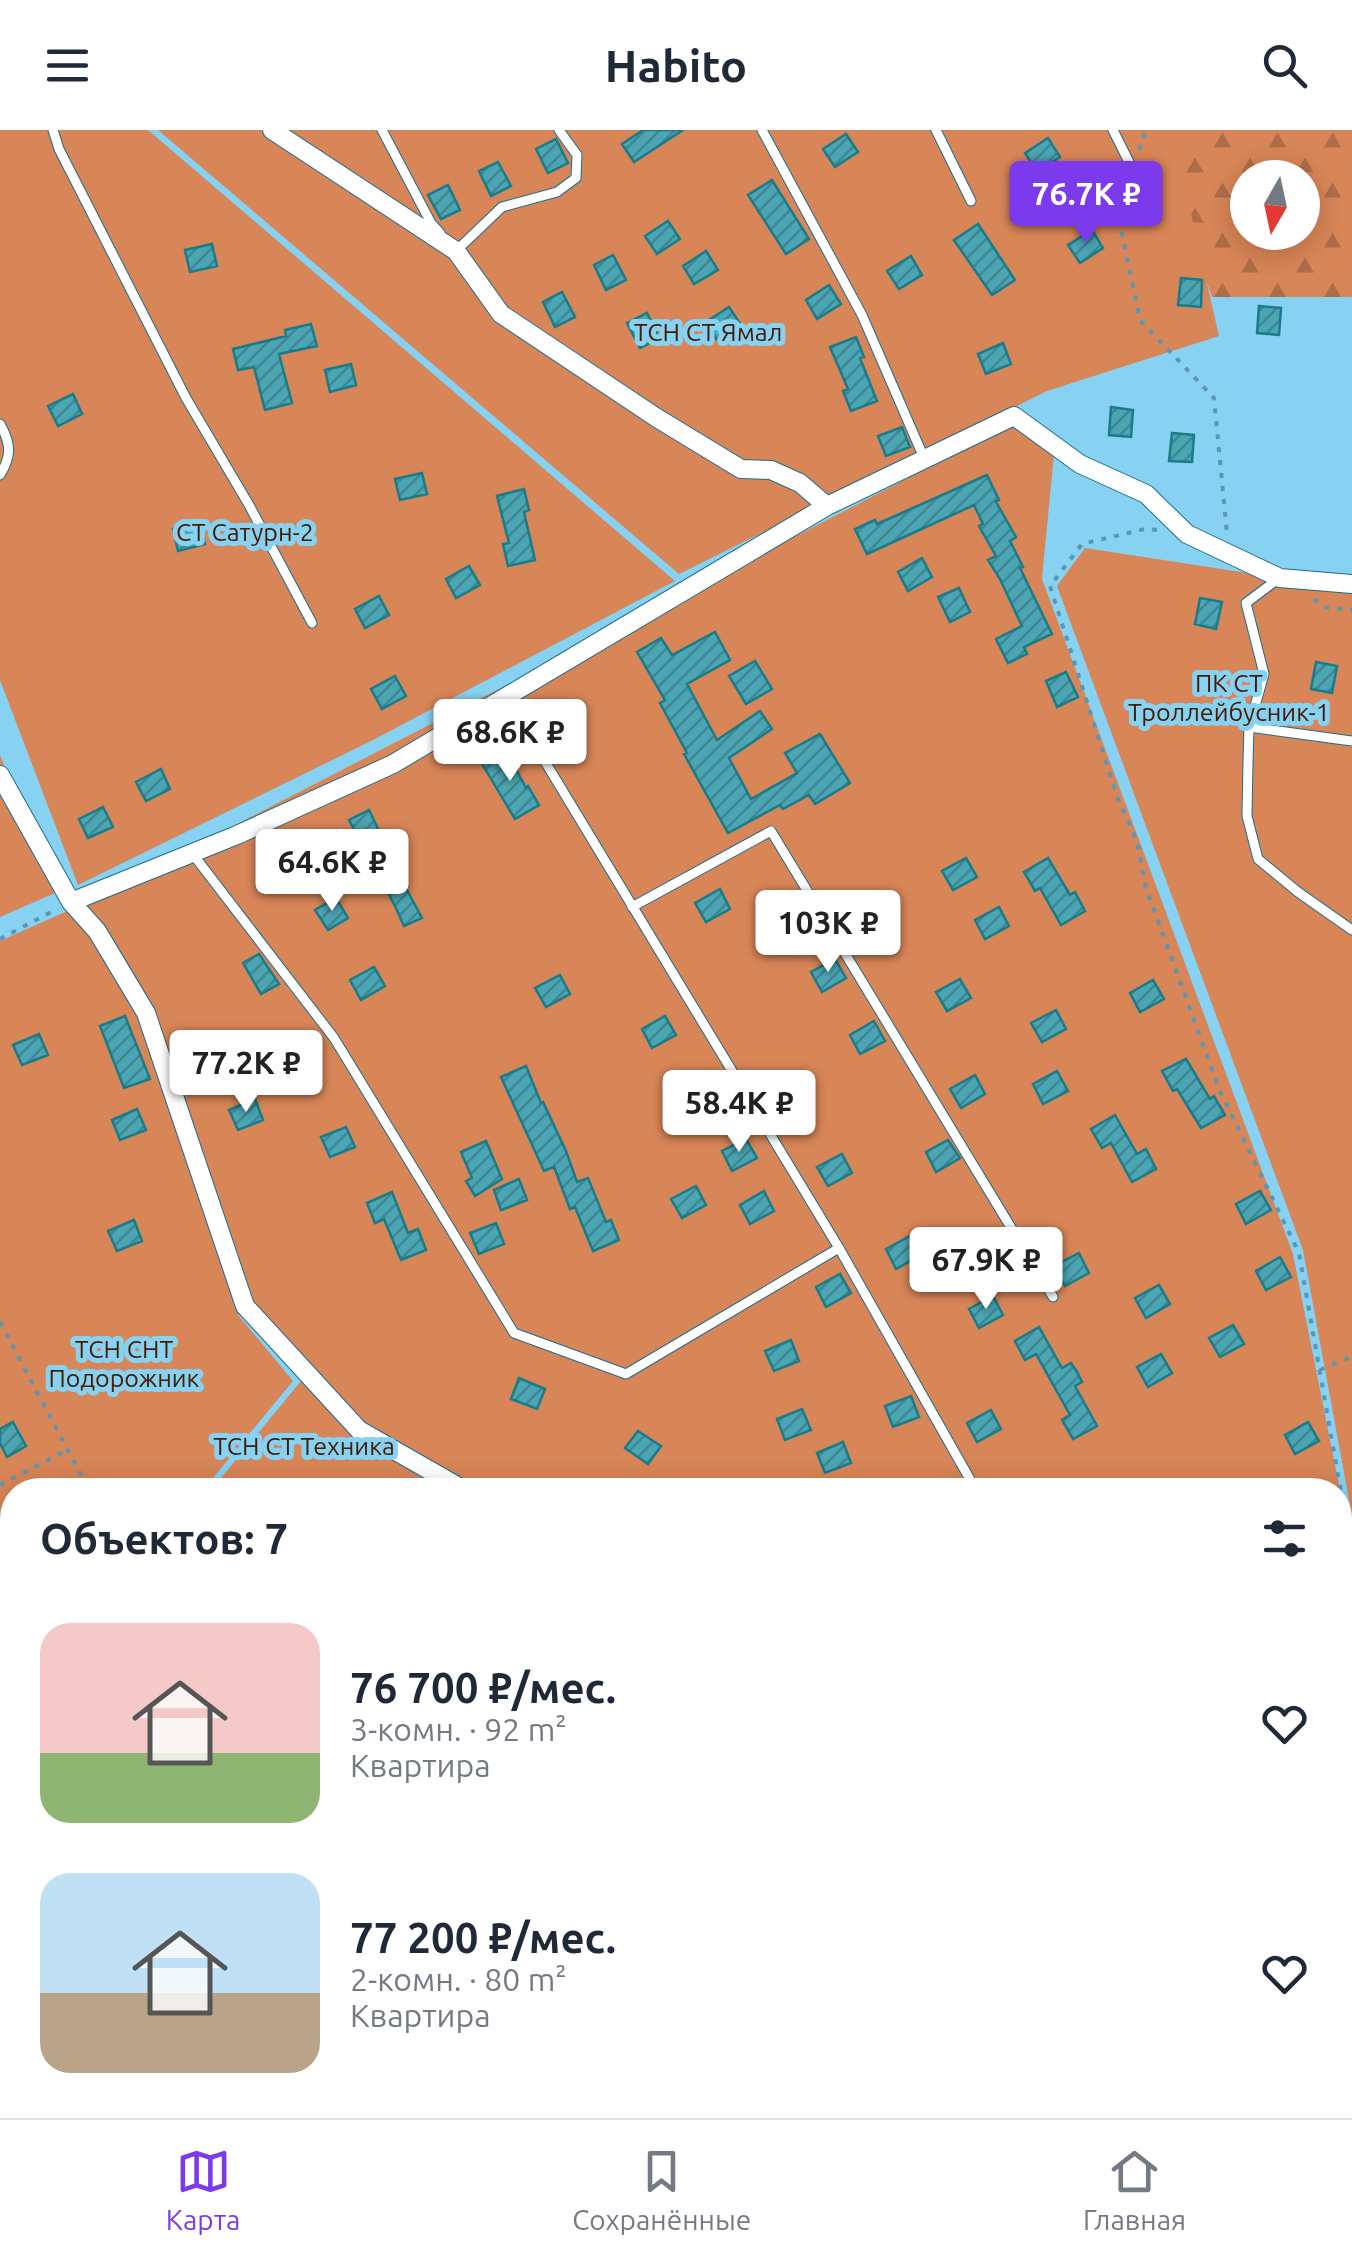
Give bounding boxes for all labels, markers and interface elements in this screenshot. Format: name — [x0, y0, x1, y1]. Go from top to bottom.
icon: menu — [40, 38, 95, 93]
icon: search — [1257, 38, 1312, 93]
text: Habito — [605, 40, 747, 91]
north arrow — [1230, 160, 1320, 250]
map controls — [1230, 160, 1320, 250]
pin: 76.7K ₽ — [994, 161, 1178, 246]
text: 76.7K ₽ — [1032, 175, 1140, 211]
park label: ТСН СТ Ямал — [634, 318, 782, 346]
park label: СТ Сатурн-2 — [176, 518, 314, 546]
park label: ПК СТ Троллейбусник-1 — [1128, 669, 1330, 726]
pin: 68.6K ₽ — [418, 699, 602, 784]
text: 68.6K ₽ — [456, 713, 564, 749]
pin: 64.6K ₽ — [240, 829, 424, 914]
text: 64.6K ₽ — [278, 843, 386, 879]
pin: 103K ₽ — [747, 890, 909, 975]
text: 103K ₽ — [777, 904, 879, 940]
pin: 77.2K ₽ — [154, 1030, 338, 1115]
text: 77.2K ₽ — [192, 1044, 300, 1080]
pin: 58.4K ₽ — [647, 1070, 831, 1155]
text: 58.4K ₽ — [685, 1084, 793, 1120]
pin: 67.9K ₽ — [894, 1227, 1078, 1312]
text: 67.9K ₽ — [932, 1241, 1040, 1277]
park label: ТСН СНТ Подорожник — [49, 1335, 200, 1392]
park label: ТСН СТ Техника — [213, 1432, 395, 1460]
icon: filters — [1257, 1511, 1312, 1566]
text: Объектов: 7 — [40, 1515, 288, 1562]
icon: home — [120, 1663, 240, 1783]
text: 76 700 ₽/мес. — [350, 1664, 616, 1711]
icon: heart — [1257, 1696, 1312, 1751]
text: 3-комн. · 92 m² — [350, 1711, 567, 1747]
text: Квартира — [350, 1747, 491, 1783]
icon: home — [120, 1913, 240, 2033]
text: 77 200 ₽/мес. — [350, 1914, 616, 1961]
icon: heart — [1257, 1946, 1312, 2001]
text: 2-комн. · 80 m² — [350, 1961, 567, 1997]
text: Квартира — [350, 1997, 491, 2033]
tab: Карта — [166, 2144, 240, 2235]
tab: Сохранённые — [572, 2144, 751, 2235]
tab: Главная — [1083, 2144, 1186, 2235]

